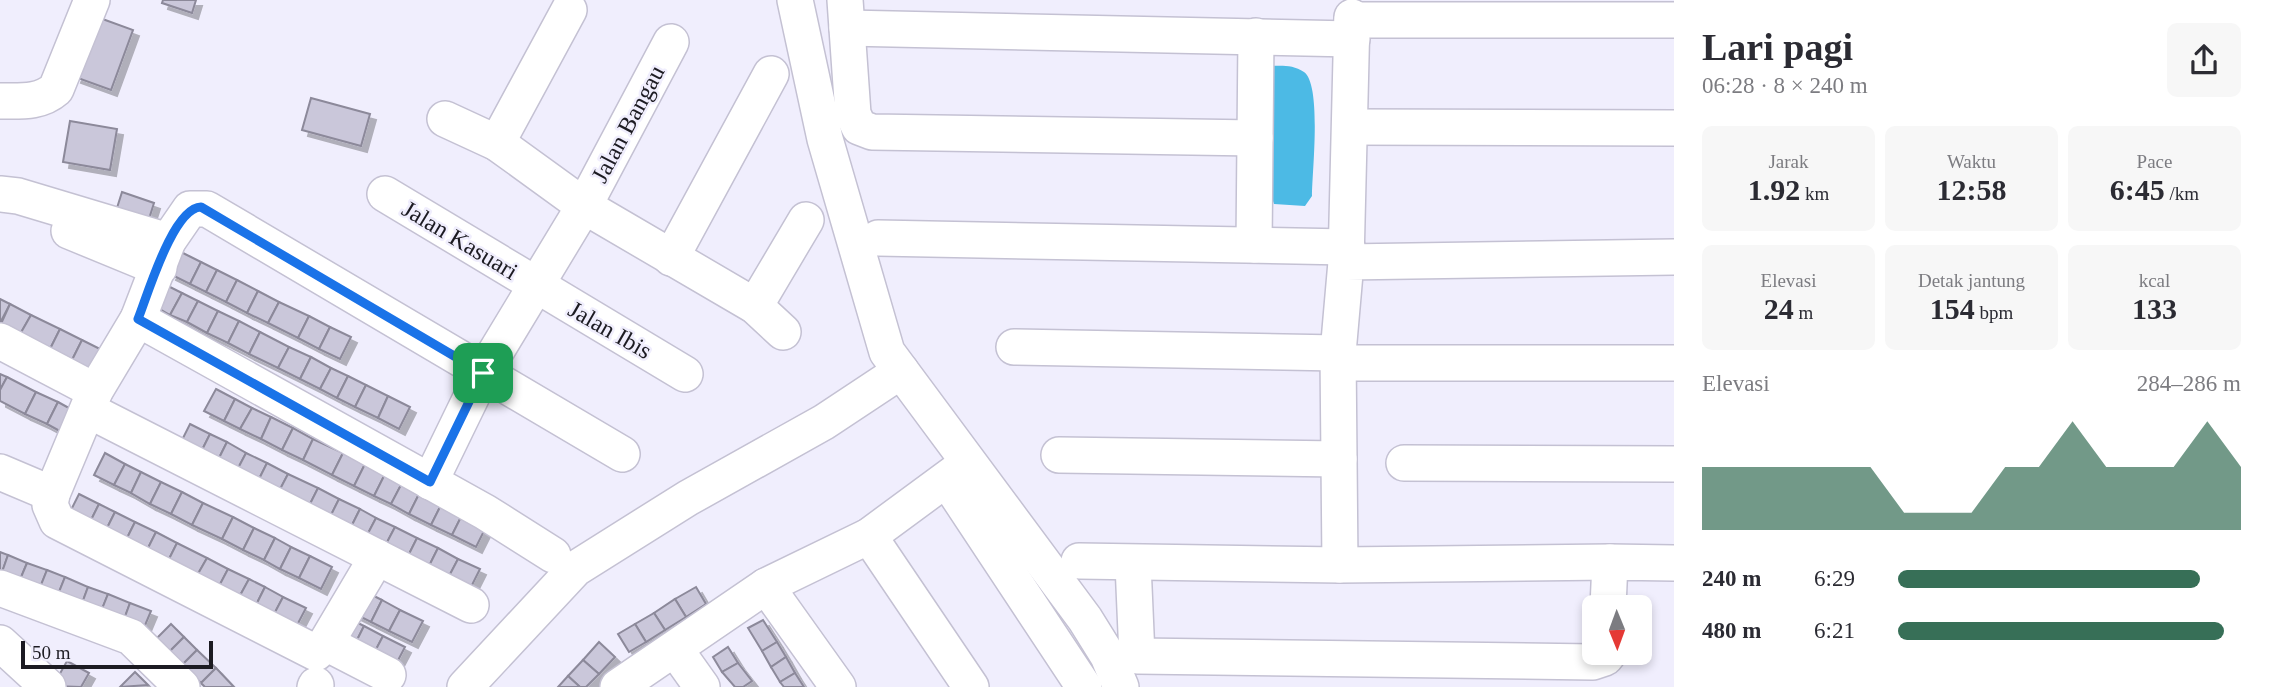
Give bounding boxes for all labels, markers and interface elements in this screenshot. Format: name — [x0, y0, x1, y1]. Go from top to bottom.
button: share — [2167, 23, 2241, 97]
text: Lari pagi — [1702, 26, 1853, 68]
street label: Jalan Bangau — [586, 61, 670, 187]
text: 06:28 · 8 × 240 m — [1702, 73, 1868, 98]
text: Jarak — [1768, 151, 1809, 172]
text: Waktu — [1947, 151, 1996, 172]
text: Pace — [2137, 151, 2172, 172]
text: 1.92 — [1748, 173, 1800, 206]
text: 12:58 — [1937, 173, 2007, 206]
text: 6:45 — [2110, 173, 2165, 206]
text: km — [1800, 183, 1829, 204]
text: /km — [2165, 183, 2199, 204]
street label: Jalan Kasuari — [398, 195, 523, 285]
text: Elevasi — [1761, 270, 1816, 291]
text: Detak jantung — [1918, 270, 2025, 291]
text: kcal — [2139, 270, 2170, 291]
text: 24 — [1764, 292, 1794, 325]
text: 154 — [1930, 292, 1975, 325]
text: 133 — [2132, 292, 2177, 325]
street label: Jalan Ibis — [564, 296, 656, 364]
text: m — [1794, 302, 1813, 323]
text: bpm — [1975, 302, 2013, 323]
pin — [453, 343, 513, 403]
icon: arrive — [464, 354, 502, 392]
text: Elevasi — [1702, 371, 1770, 396]
text: 284–286 m — [2137, 371, 2241, 396]
text: 240 m — [1702, 566, 1761, 591]
text: 6:29 — [1814, 566, 1855, 591]
north arrow — [1582, 595, 1652, 665]
map controls — [1582, 595, 1652, 665]
text: 480 m — [1702, 618, 1761, 643]
text: 6:21 — [1814, 618, 1855, 643]
scale bar — [21, 638, 214, 670]
text: 50 m — [32, 642, 71, 663]

